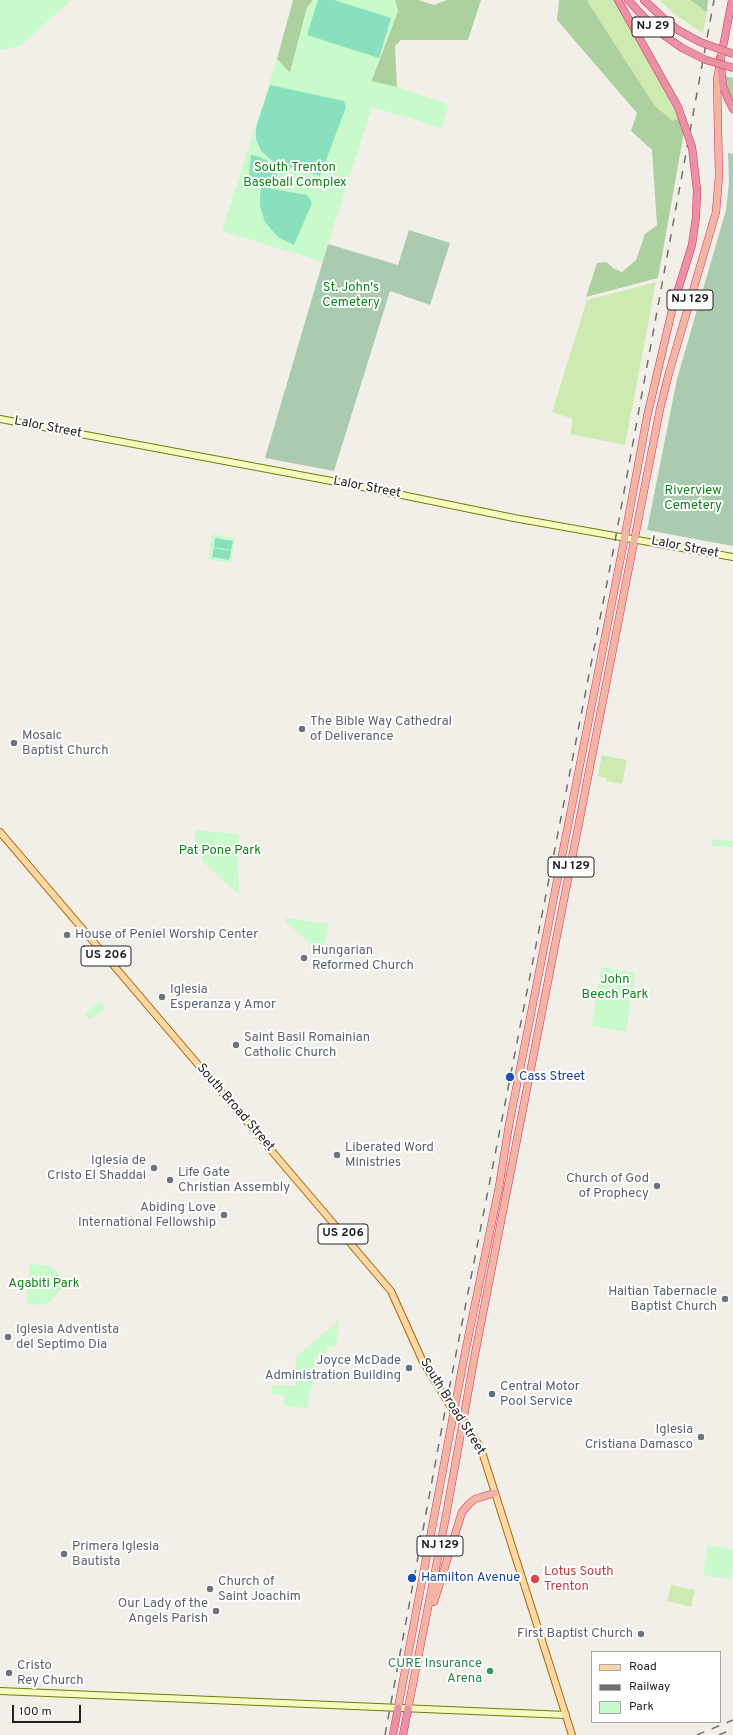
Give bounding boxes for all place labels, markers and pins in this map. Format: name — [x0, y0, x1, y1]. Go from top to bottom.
place label: The Bible Way Cathedral of Deliverance — [310, 714, 452, 745]
marker: The Bible Way Cathedral of Deliverance — [297, 724, 307, 734]
place label: Mosaic Baptist Church — [22, 728, 108, 759]
marker: Mosaic Baptist Church — [9, 738, 19, 748]
place label: House of Peniel Worship Center — [75, 927, 258, 943]
marker: House of Peniel Worship Center — [62, 930, 72, 940]
place label: Hungarian Reformed Church — [312, 943, 414, 974]
marker: Hungarian Reformed Church — [299, 953, 309, 963]
place label: Iglesia Esperanza y Amor — [170, 982, 276, 1013]
marker: Iglesia Esperanza y Amor — [157, 992, 167, 1002]
place label: Saint Basil Romainian Catholic Church — [244, 1030, 370, 1061]
marker: Saint Basil Romainian Catholic Church — [231, 1040, 241, 1050]
place label: Cass Street — [519, 1069, 585, 1085]
marker: Cass Street — [504, 1071, 516, 1083]
place label: Liberated Word Ministries — [345, 1140, 434, 1171]
marker: Liberated Word Ministries — [332, 1150, 342, 1160]
place label: Iglesia de Cristo El Shaddai — [47, 1153, 146, 1184]
marker: Iglesia de Cristo El Shaddai — [149, 1163, 159, 1173]
place label: Life Gate Christian Assembly — [178, 1165, 290, 1196]
place label: Church of God of Prophecy — [566, 1171, 649, 1202]
marker: Life Gate Christian Assembly — [165, 1175, 175, 1185]
marker: Church of God of Prophecy — [652, 1181, 662, 1191]
place label: Abiding Love International Fellowship — [78, 1200, 216, 1231]
marker: Abiding Love International Fellowship — [219, 1210, 229, 1220]
place label: Haitian Tabernacle Baptist Church — [608, 1284, 717, 1315]
marker: Haitian Tabernacle Baptist Church — [720, 1294, 730, 1304]
place label: Iglesia Adventista del Septimo Dia — [16, 1322, 119, 1353]
marker: Iglesia Adventista del Septimo Dia — [3, 1332, 13, 1342]
place label: Joyce McDade Administration Building — [265, 1353, 401, 1384]
marker: Joyce McDade Administration Building — [404, 1363, 414, 1373]
place label: Central Motor Pool Service — [500, 1379, 580, 1410]
marker: Central Motor Pool Service — [487, 1389, 497, 1399]
place label: Iglesia Cristiana Damasco — [585, 1422, 693, 1453]
marker: Iglesia Cristiana Damasco — [696, 1432, 706, 1442]
place label: Primera Iglesia Bautista — [72, 1539, 159, 1570]
marker: Primera Iglesia Bautista — [59, 1549, 69, 1559]
place label: Lotus South Trenton — [544, 1564, 614, 1595]
place label: Hamilton Avenue — [421, 1570, 520, 1586]
marker: Hamilton Avenue — [406, 1572, 418, 1584]
marker: Lotus South Trenton — [529, 1573, 541, 1585]
place label: Church of Saint Joachim — [218, 1574, 301, 1605]
marker: Church of Saint Joachim — [205, 1584, 215, 1594]
place label: Our Lady of the Angels Parish — [118, 1596, 208, 1627]
marker: Our Lady of the Angels Parish — [211, 1606, 221, 1616]
place label: First Baptist Church — [517, 1626, 633, 1642]
marker: First Baptist Church — [636, 1629, 646, 1639]
place label: CURE Insurance Arena — [388, 1656, 482, 1687]
place label: Cristo Rey Church — [17, 1658, 84, 1689]
marker: CURE Insurance Arena — [485, 1666, 495, 1676]
marker: Cristo Rey Church — [4, 1668, 14, 1678]

